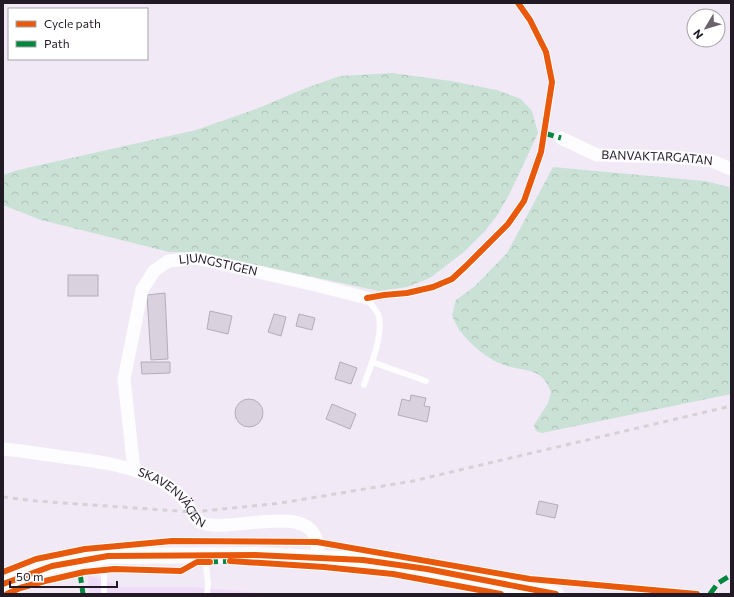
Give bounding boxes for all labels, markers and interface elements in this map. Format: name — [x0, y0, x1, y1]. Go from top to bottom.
legend — [8, 8, 148, 60]
north arrow — [686, 8, 726, 48]
text: Cycle path — [44, 16, 101, 30]
text: N — [690, 27, 705, 42]
text: Path — [44, 36, 70, 50]
street label: BANVAKTARGATAN — [601, 147, 714, 167]
street label: LJUNGSTIGEN — [178, 250, 259, 278]
street label: SKAVENVÄGEN — [136, 464, 208, 530]
scale bar — [10, 563, 117, 589]
text: 50 m — [16, 569, 44, 583]

